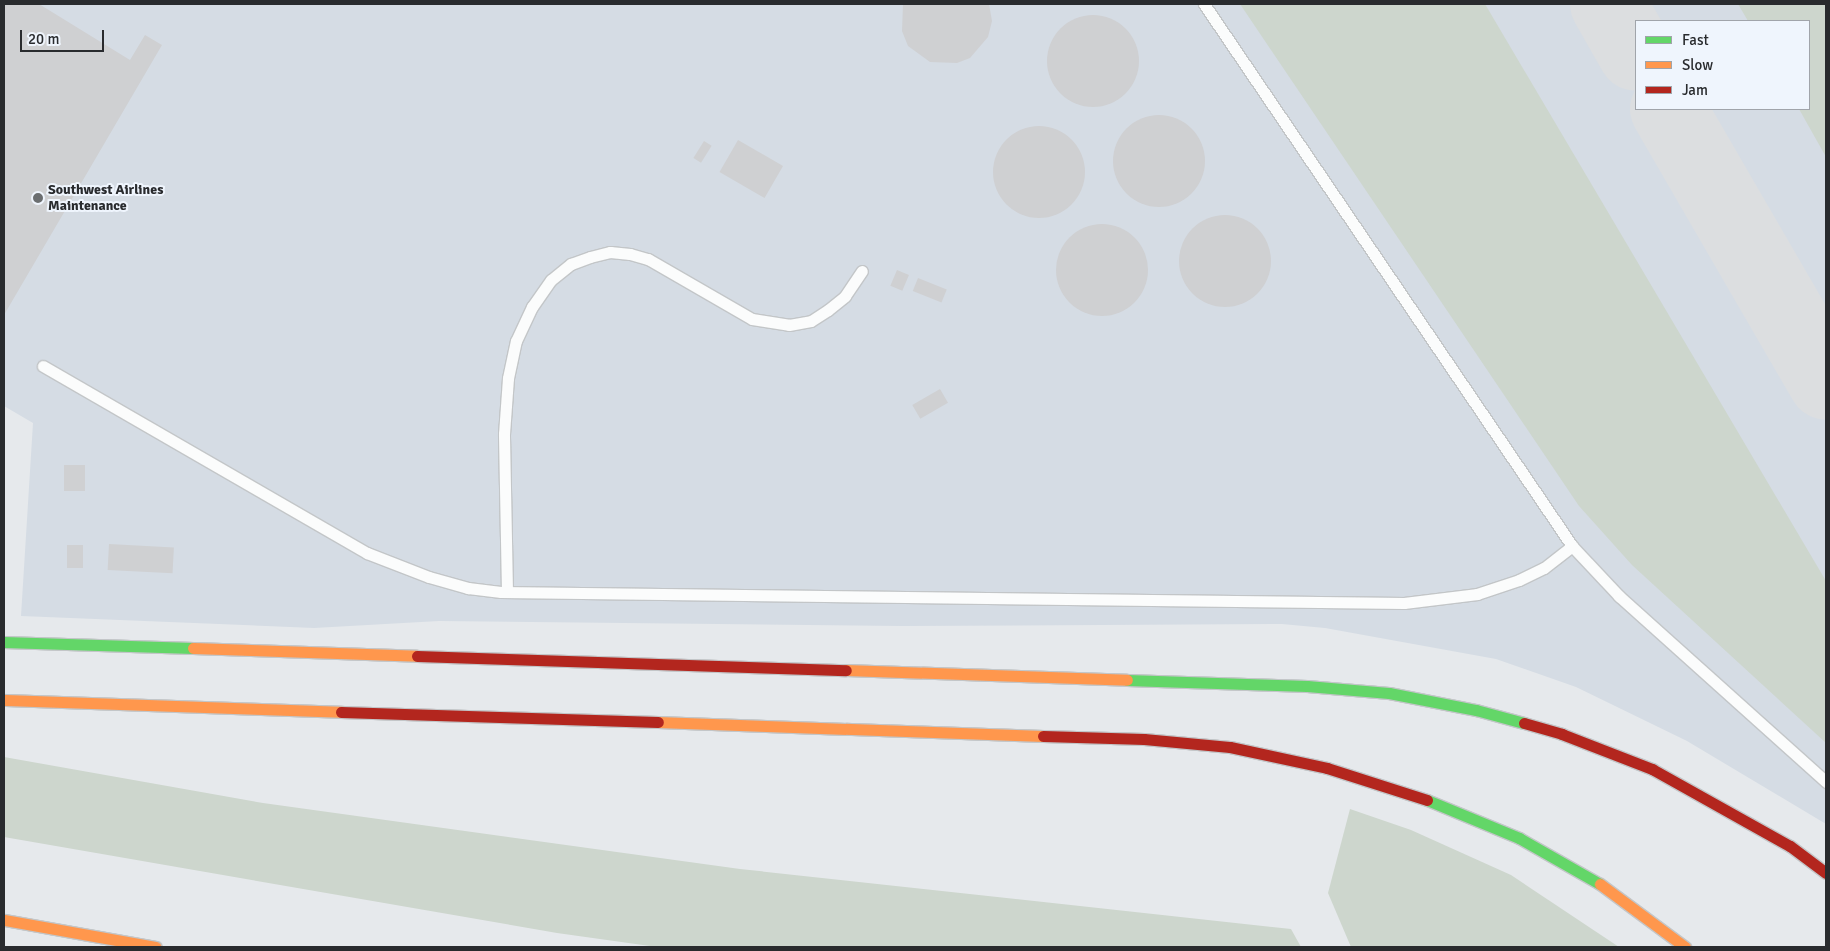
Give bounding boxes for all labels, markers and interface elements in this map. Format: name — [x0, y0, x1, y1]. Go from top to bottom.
scale bar — [22, 20, 106, 52]
legend — [1635, 20, 1810, 110]
text: 20 m — [28, 30, 59, 48]
text: Fast — [1682, 31, 1709, 49]
text: Slow — [1682, 56, 1713, 74]
text: Jam — [1682, 81, 1708, 99]
place label: Southwest Airlines Maintenance — [48, 182, 163, 214]
marker: Southwest Airlines Maintenance — [32, 192, 44, 204]

